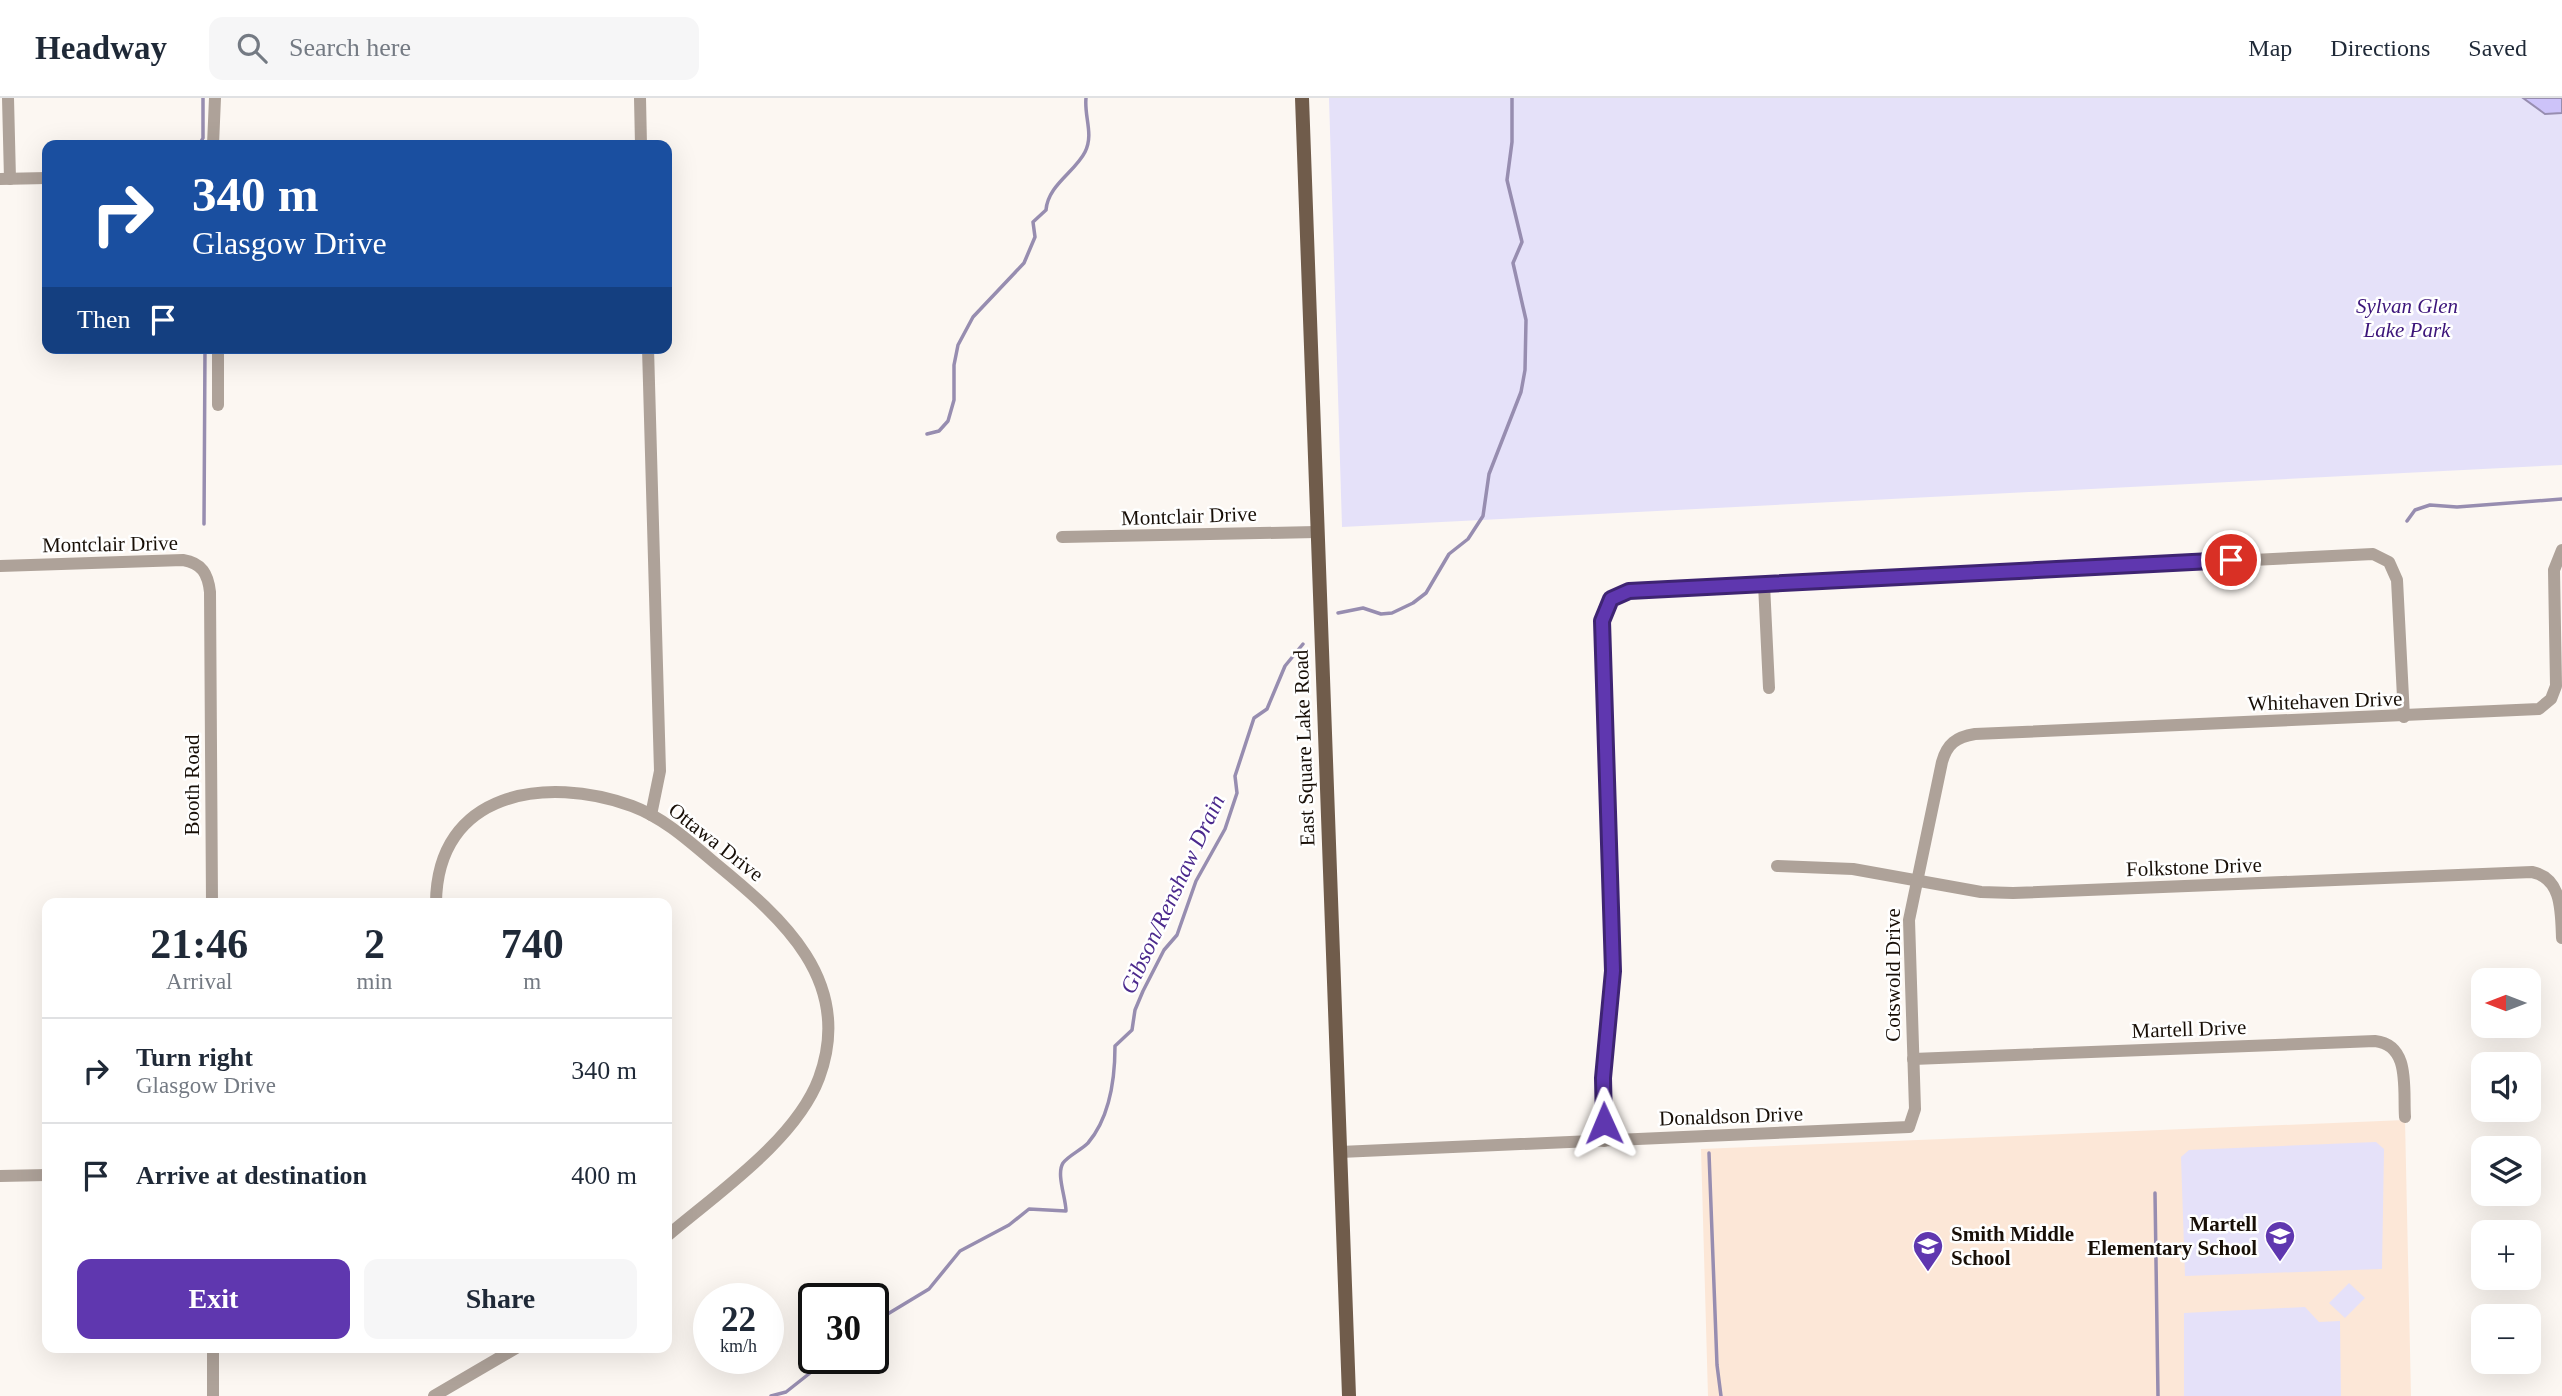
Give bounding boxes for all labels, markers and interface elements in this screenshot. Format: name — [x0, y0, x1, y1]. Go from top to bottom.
search box — [209, 17, 699, 80]
icon: search — [233, 29, 271, 67]
text: Headway — [35, 30, 167, 66]
text: Search here — [289, 33, 411, 62]
text: Map — [2248, 35, 2292, 61]
text: Directions — [2330, 35, 2430, 61]
text: Saved — [2468, 35, 2527, 61]
text: 340 m — [192, 167, 319, 222]
icon: right — [77, 168, 168, 259]
text: Glasgow Drive — [192, 225, 387, 261]
park label: Sylvan Glen Lake Park — [2356, 294, 2458, 342]
icon: arrive — [144, 301, 182, 339]
text: Then — [77, 305, 130, 334]
street label: Montclair Drive — [1121, 502, 1257, 530]
pin — [2201, 530, 2261, 590]
street label: Montclair Drive — [42, 531, 178, 557]
icon: arrive — [2212, 541, 2250, 579]
street label: East Square Lake Road — [1289, 649, 1319, 847]
street label: Whitehaven Drive — [2247, 686, 2403, 716]
street label: Booth Road — [180, 734, 204, 835]
water label: Gibson/Renshaw Drain — [1115, 791, 1230, 998]
street label: Ottawa Drive — [664, 798, 768, 886]
street label: Folkstone Drive — [2126, 853, 2262, 881]
street label: Cotswold Drive — [1881, 908, 1905, 1042]
text: 21:46 — [150, 921, 248, 967]
text: 2 — [364, 921, 385, 967]
text: 740 — [501, 921, 564, 967]
north arrow — [2471, 968, 2541, 1038]
map controls — [2471, 968, 2541, 1374]
text: Arrival — [166, 969, 233, 994]
text: min — [357, 969, 392, 994]
text: m — [523, 969, 541, 994]
street label: Martell Drive — [2131, 1015, 2247, 1043]
text: Turn right — [136, 1043, 253, 1072]
icon: right — [77, 1052, 115, 1090]
button: sound — [2471, 1052, 2541, 1122]
text: 340 m — [571, 1056, 637, 1085]
text: Glasgow Drive — [136, 1073, 276, 1098]
position arrow — [1567, 1086, 1641, 1160]
street label: Donaldson Drive — [1659, 1101, 1803, 1131]
button: layers — [2471, 1136, 2541, 1206]
icon: arrive — [77, 1157, 115, 1195]
text: Arrive at destination — [136, 1161, 367, 1190]
text: 400 m — [571, 1161, 637, 1190]
place label: Martell Elementary School — [2087, 1212, 2257, 1260]
school or university icon: Martell Elementary School — [2263, 1219, 2297, 1263]
button: + — [2471, 1220, 2541, 1290]
place label: Smith Middle School — [1951, 1222, 2074, 1270]
school or university icon: Smith Middle School — [1911, 1229, 1945, 1273]
button: Exit — [77, 1259, 350, 1339]
button: Share — [364, 1259, 637, 1339]
speed limit sign: 30 — [798, 1283, 889, 1374]
text: 22 — [721, 1300, 756, 1339]
button: − — [2471, 1304, 2541, 1374]
text: km/h — [720, 1336, 757, 1356]

